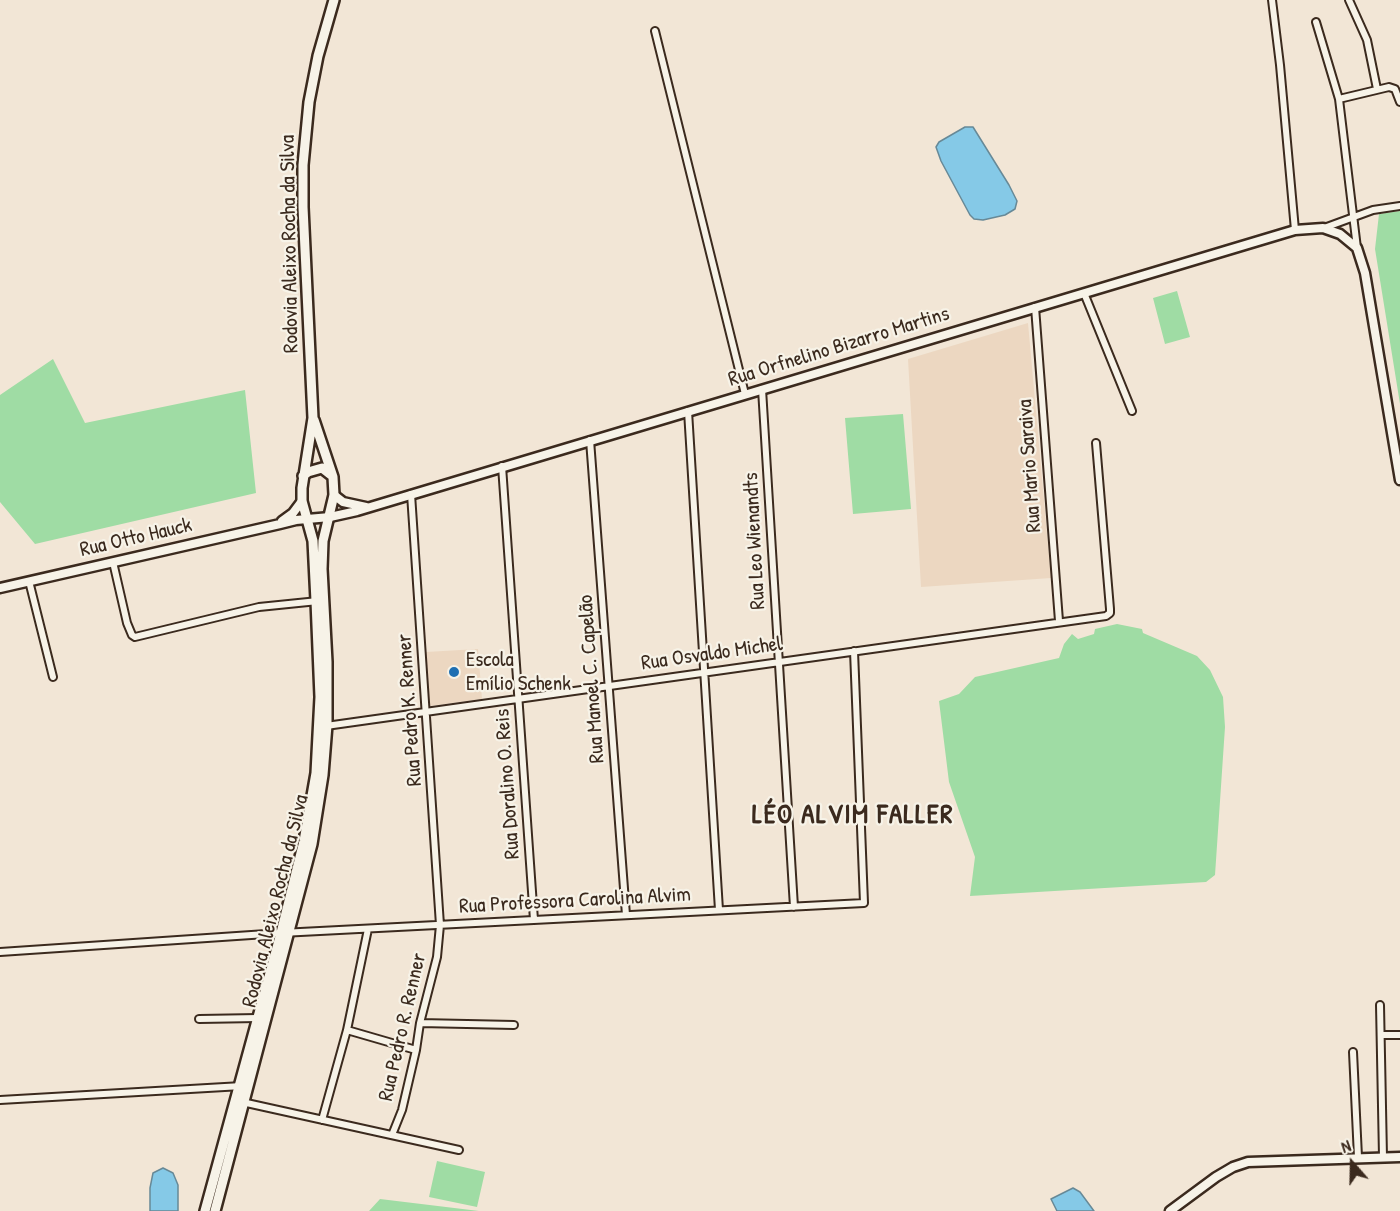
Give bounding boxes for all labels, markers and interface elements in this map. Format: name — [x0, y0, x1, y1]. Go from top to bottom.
street label: Rodovia Aleixo Rocha da Silva — [275, 135, 305, 353]
street label: Rua Orfnelino Bizarro Martins — [726, 301, 952, 393]
street label: Rua Mario Saraiva — [1013, 399, 1047, 533]
street label: Rua Leo Wienandts — [739, 472, 771, 610]
street label: Rua Otto Hauck — [78, 513, 194, 563]
street label: Rua Manoel C. Capelão — [574, 594, 610, 764]
street label: Rua Osvaldo Michel — [640, 632, 784, 676]
street label: Rua Pedro K. Renner — [392, 633, 428, 787]
place label: Escola Emílio Schenk — [466, 647, 571, 697]
marker: Escola Emílio Schenk — [447, 665, 461, 679]
street label: Rua Doralino O. Reis — [490, 708, 526, 860]
street label: Rodovia Aleixo Rocha da Silva — [237, 792, 315, 1010]
district label: LÉO ALVIM FALLER — [752, 800, 954, 832]
street label: Rua Professora Carolina Alvim — [459, 882, 691, 920]
street label: Rua Pedro R. Renner — [374, 951, 432, 1103]
north arrow — [1322, 1133, 1382, 1193]
text: N — [1338, 1134, 1354, 1158]

